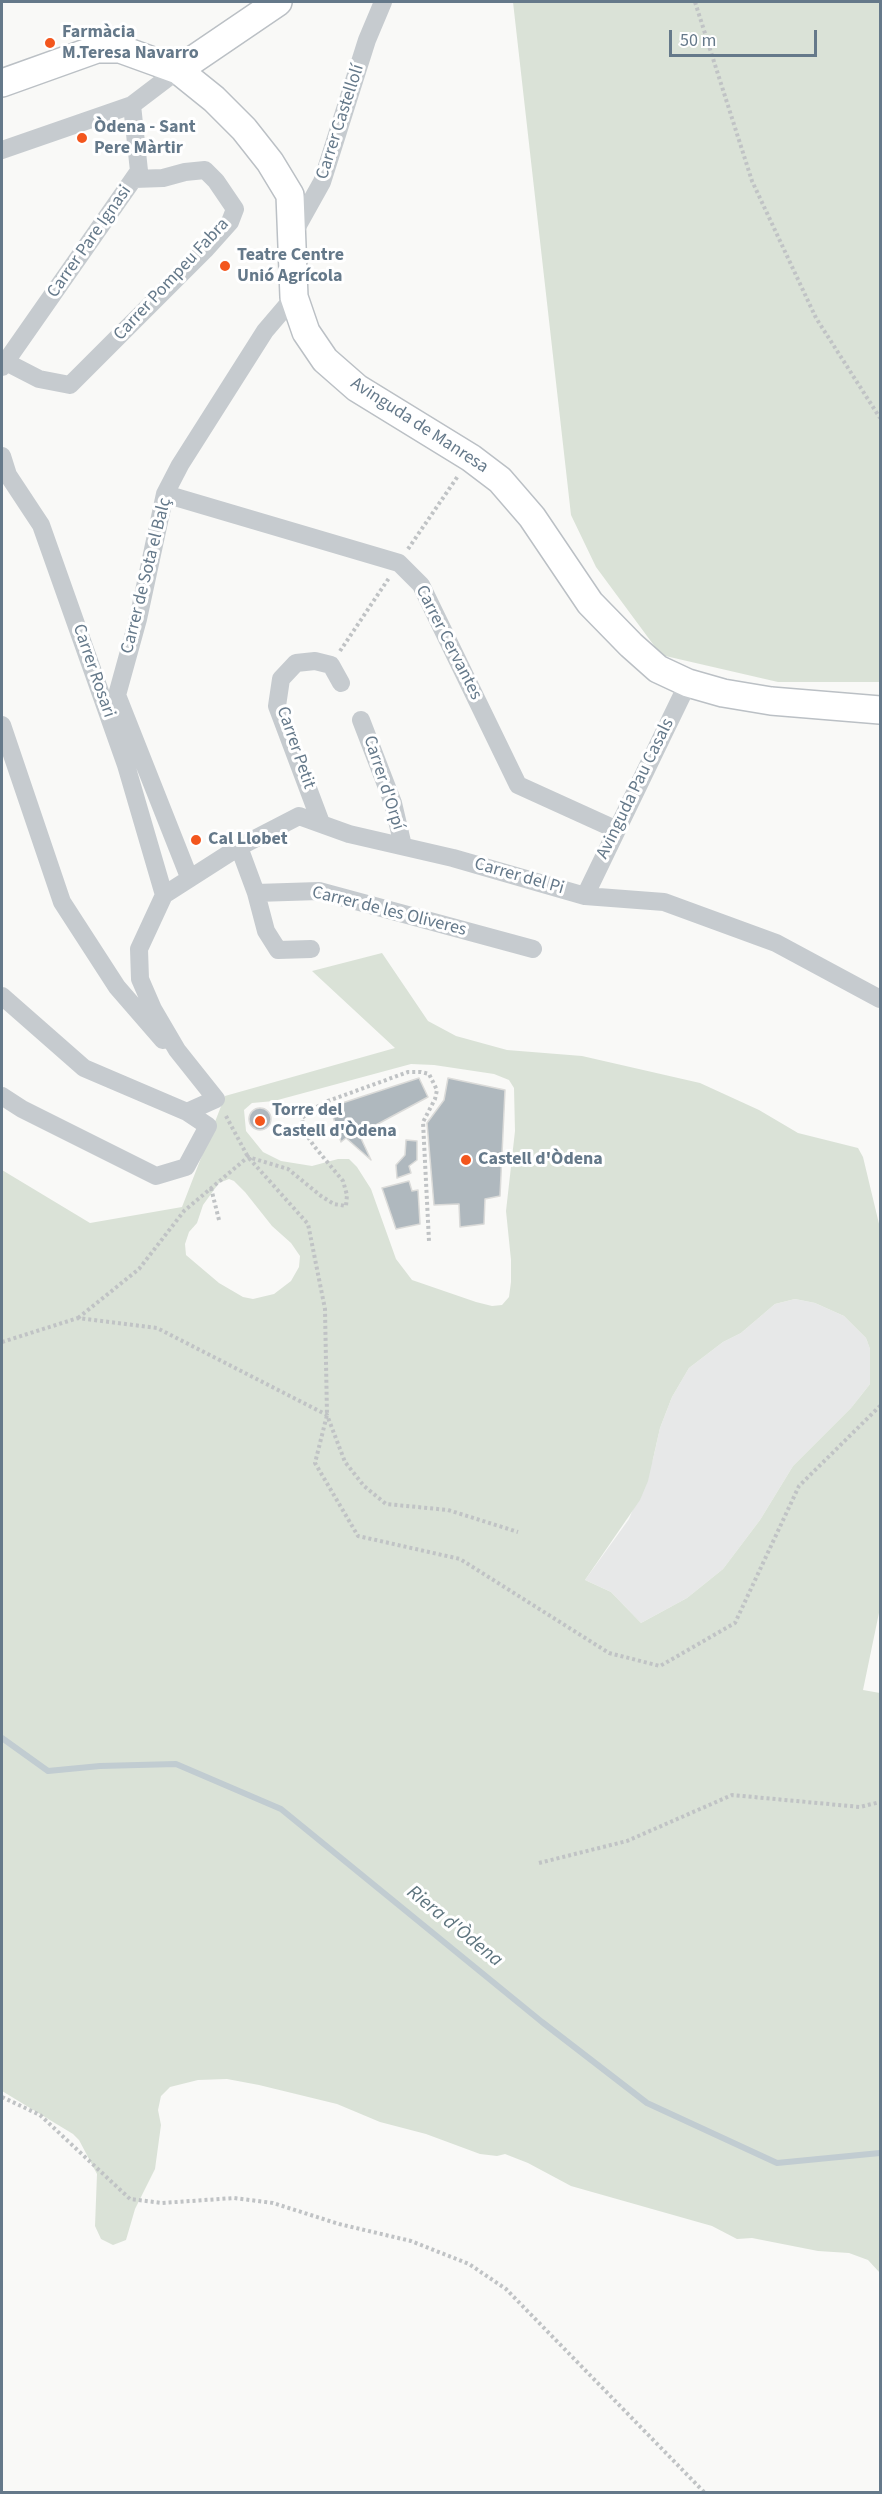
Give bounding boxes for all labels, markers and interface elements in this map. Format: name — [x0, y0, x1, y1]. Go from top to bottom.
scale bar — [672, 18, 820, 56]
place label: Farmàcia M.Teresa Navarro — [62, 22, 199, 64]
text: 50 m — [680, 28, 716, 53]
marker: Farmàcia M.Teresa Navarro — [43, 36, 57, 50]
street label: Carrer Castellolí — [312, 62, 370, 182]
place label: Òdena - Sant Pere Màrtir — [94, 117, 196, 160]
marker: Òdena - Sant Pere Màrtir — [75, 131, 89, 145]
street label: Carrer Pare Ignasi — [43, 182, 137, 302]
street label: Carrer Pompeu Fabra — [110, 214, 234, 346]
place label: Teatre Centre Unió Agrícola — [237, 245, 344, 288]
marker: Teatre Centre Unió Agrícola — [218, 259, 232, 273]
street label: Avinguda de Manresa — [346, 373, 492, 479]
street label: Carrer de Sota el Balç — [117, 496, 177, 656]
street label: Carrer Cervantes — [410, 582, 486, 704]
street label: Carrer Rosari — [67, 621, 119, 721]
street label: Carrer Petit — [271, 704, 319, 792]
street label: Avinguda Pau Casals — [593, 715, 679, 863]
street label: Carrer d'Orpí — [358, 733, 408, 833]
place label: Cal Llobet — [208, 829, 288, 851]
marker: Cal Llobet — [189, 833, 203, 847]
street label: Carrer del Pi — [472, 854, 566, 900]
street label: Carrer de les Oliveres — [310, 882, 468, 942]
place label: Torre del Castell d'Òdena — [272, 1100, 397, 1142]
marker: Torre del Castell d'Òdena — [253, 1114, 267, 1128]
place label: Castell d'Òdena — [478, 1149, 603, 1171]
marker: Castell d'Òdena — [459, 1153, 473, 1167]
water label: Riera d'Òdena — [401, 1881, 507, 1973]

